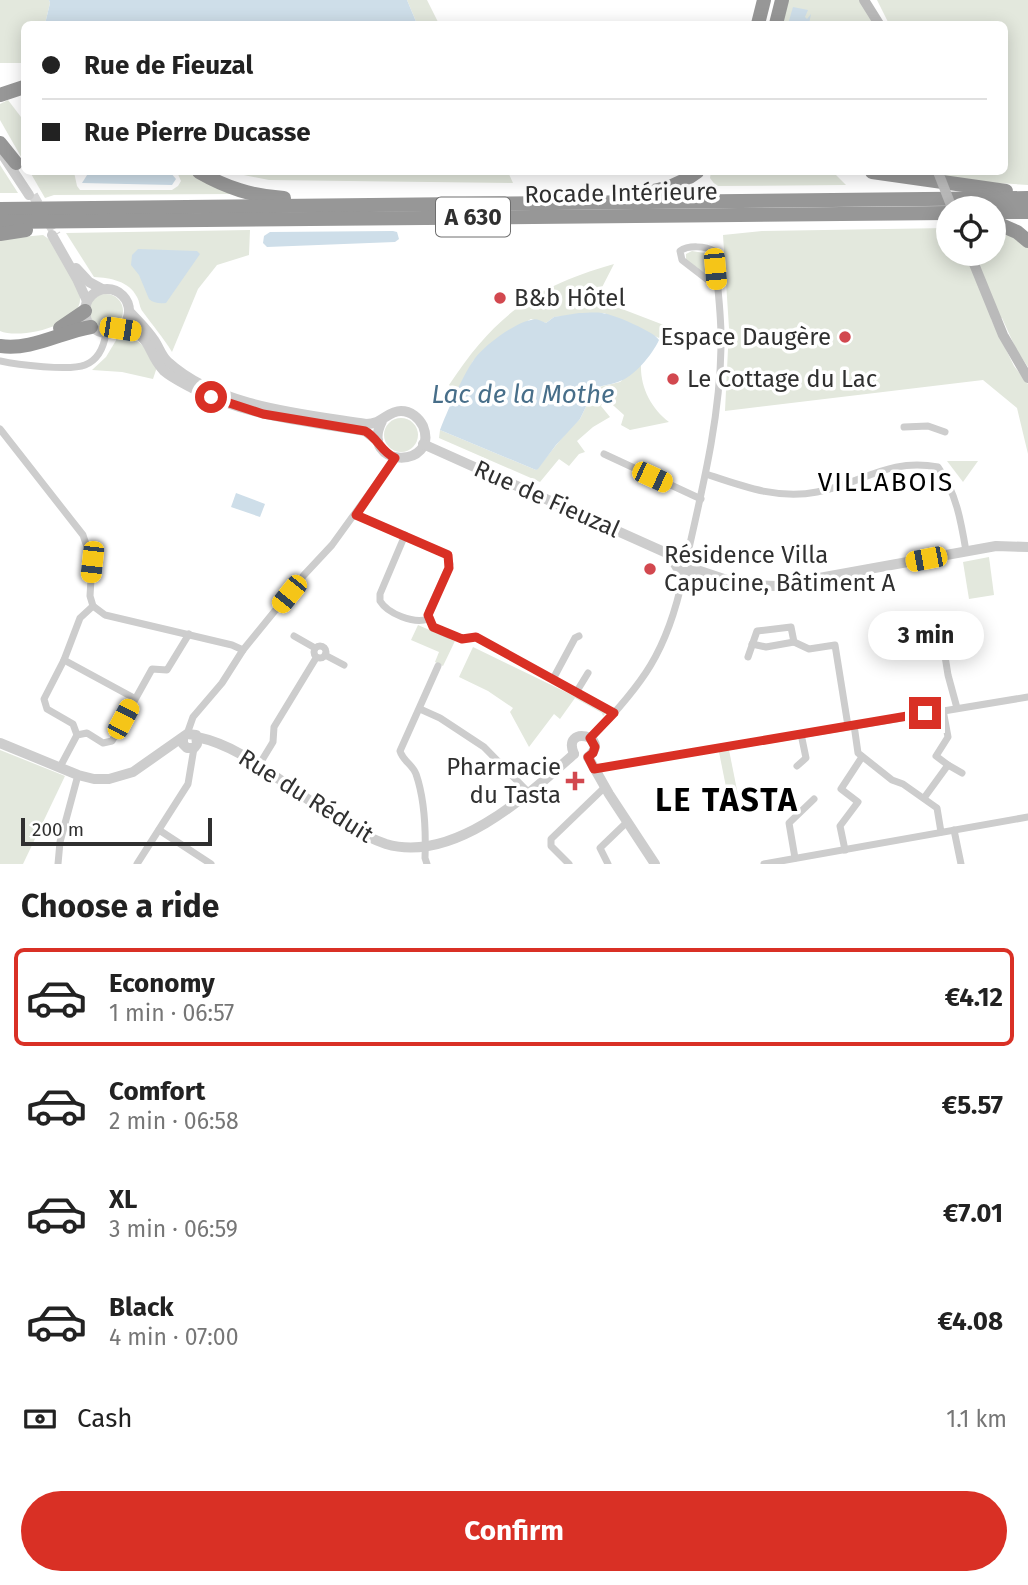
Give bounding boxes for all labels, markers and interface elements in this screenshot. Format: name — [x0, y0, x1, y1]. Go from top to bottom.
text: Rue de Fieuzal — [84, 50, 253, 81]
text: Rue Pierre Ducasse — [84, 117, 311, 148]
street label: Rocade Intérieure — [524, 177, 718, 209]
map controls — [936, 196, 1006, 266]
button: locate — [936, 196, 1006, 266]
road number: A 630 — [436, 198, 510, 236]
car — [703, 247, 728, 291]
place label: B&b Hôtel — [514, 284, 625, 312]
marker: B&b Hôtel — [492, 290, 508, 306]
car — [98, 315, 143, 343]
place label: Espace Daugère — [661, 323, 831, 351]
marker: Espace Daugère — [837, 329, 853, 345]
place label: Le Cottage du Lac — [687, 365, 877, 393]
marker: Le Cottage du Lac — [665, 371, 681, 387]
water label: Lac de la Mothe — [431, 379, 615, 410]
route start — [195, 381, 227, 413]
street label: Rue de Fieuzal — [470, 454, 624, 544]
car — [629, 459, 676, 495]
district label: VILLABOIS — [818, 467, 954, 498]
car — [80, 540, 105, 584]
place label: Résidence Villa Capucine, Bâtiment A — [664, 541, 896, 597]
car — [904, 545, 949, 573]
marker: Résidence Villa Capucine, Bâtiment A — [642, 561, 658, 577]
car — [268, 571, 311, 617]
callout: 3 min — [867, 612, 983, 660]
text: 3 min — [898, 621, 954, 649]
car — [104, 696, 143, 742]
route end — [909, 697, 941, 729]
street label: Rue du Réduit — [233, 743, 379, 849]
place label: Pharmacie du Tasta — [446, 753, 561, 809]
marker: Pharmacie du Tasta — [567, 773, 583, 789]
district label: LE TASTA — [655, 781, 799, 819]
scale bar — [21, 815, 212, 847]
text: 200 m — [32, 818, 84, 841]
text: Choose a ride — [21, 887, 219, 925]
icon: car — [25, 966, 88, 1029]
text: Economy — [109, 968, 215, 999]
text: €4.12 — [945, 982, 1003, 1013]
text: 1 min · 06:57 — [109, 999, 234, 1027]
icon: car — [25, 1074, 88, 1137]
text: Comfort — [109, 1076, 205, 1107]
text: €5.57 — [942, 1090, 1003, 1121]
text: 2 min · 06:58 — [109, 1107, 239, 1135]
icon: car — [25, 1182, 88, 1245]
text: XL — [109, 1184, 137, 1215]
text: €7.01 — [943, 1198, 1003, 1229]
text: 3 min · 06:59 — [109, 1215, 238, 1243]
icon: car — [25, 1290, 88, 1353]
text: Black — [109, 1292, 174, 1323]
text: €4.08 — [938, 1306, 1003, 1337]
text: 4 min · 07:00 — [109, 1323, 239, 1351]
icon: cash — [21, 1400, 59, 1438]
text: Cash — [77, 1403, 133, 1434]
text: 1.1 km — [946, 1405, 1007, 1433]
button: Confirm — [21, 1491, 1007, 1571]

